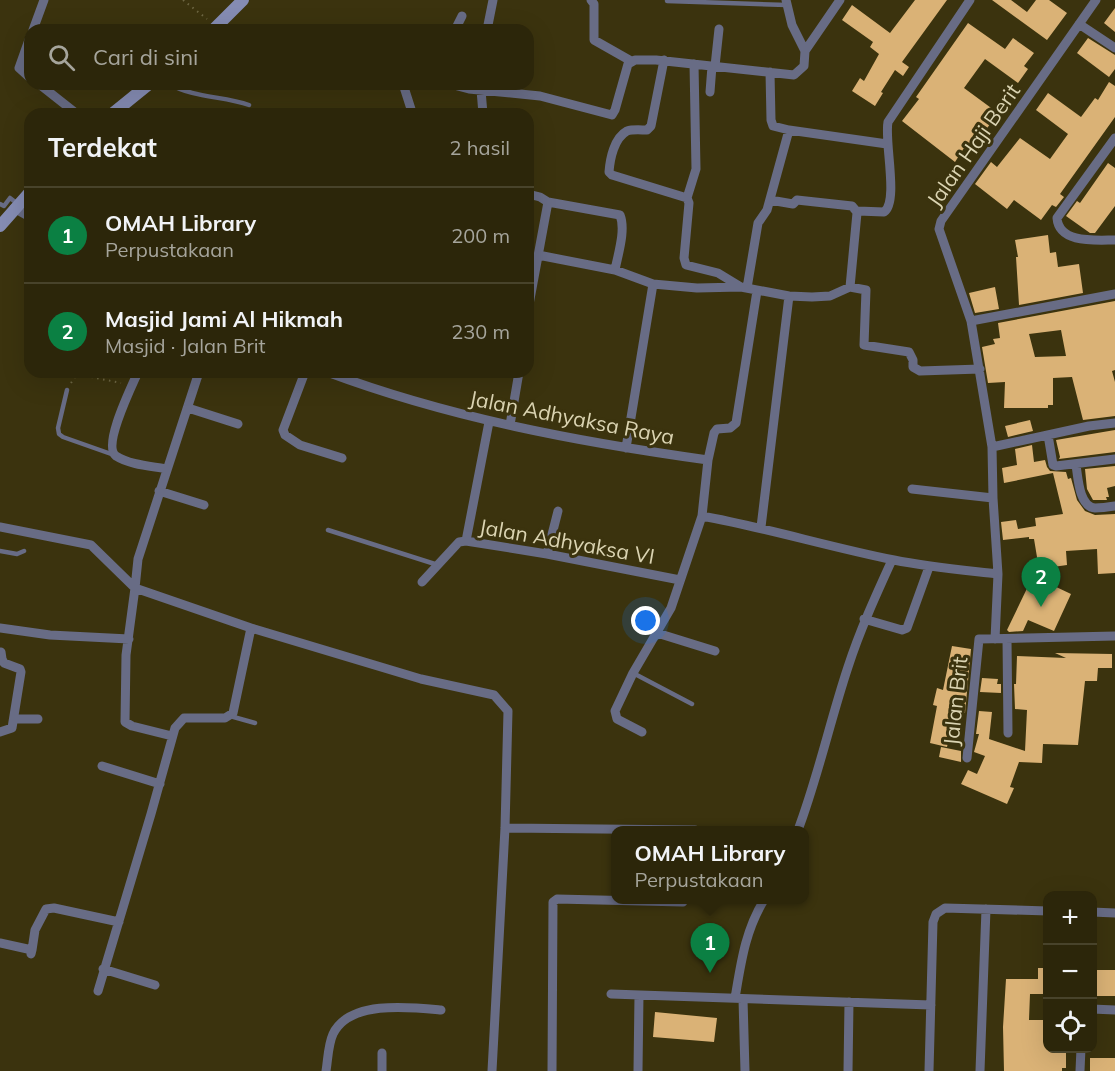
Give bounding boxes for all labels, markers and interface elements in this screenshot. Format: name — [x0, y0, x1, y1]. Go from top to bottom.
search box — [24, 24, 534, 90]
icon: search — [45, 41, 78, 74]
text: Cari di sini — [93, 43, 198, 71]
street label: Jalan Haji Berit — [921, 78, 1025, 212]
text: Terdekat — [48, 131, 157, 164]
text: 2 hasil — [450, 135, 510, 160]
text: OMAH Library — [105, 209, 256, 237]
text: 1 — [62, 223, 74, 248]
text: 200 m — [451, 223, 510, 248]
text: Perpustakaan — [105, 237, 234, 262]
text: Masjid Jami Al Hikmah — [105, 305, 343, 333]
text: 2 — [62, 319, 74, 344]
text: 230 m — [451, 319, 510, 344]
text: Masjid · Jalan Brit — [105, 333, 266, 358]
street label: Jalan Adhyaksa Raya — [467, 384, 677, 450]
street label: Jalan Adhyaksa VI — [477, 513, 657, 569]
pin: 2 — [1022, 558, 1060, 607]
your location — [631, 606, 660, 635]
street label: Jalan Brit — [937, 655, 973, 747]
popup — [611, 826, 809, 904]
text: OMAH Library — [634, 839, 786, 867]
text: Perpustakaan — [634, 867, 763, 892]
map controls — [1043, 891, 1097, 1053]
button: + — [1043, 891, 1097, 945]
pin: 1 — [690, 924, 730, 973]
button: − — [1043, 945, 1097, 999]
button: locate — [1043, 999, 1097, 1053]

